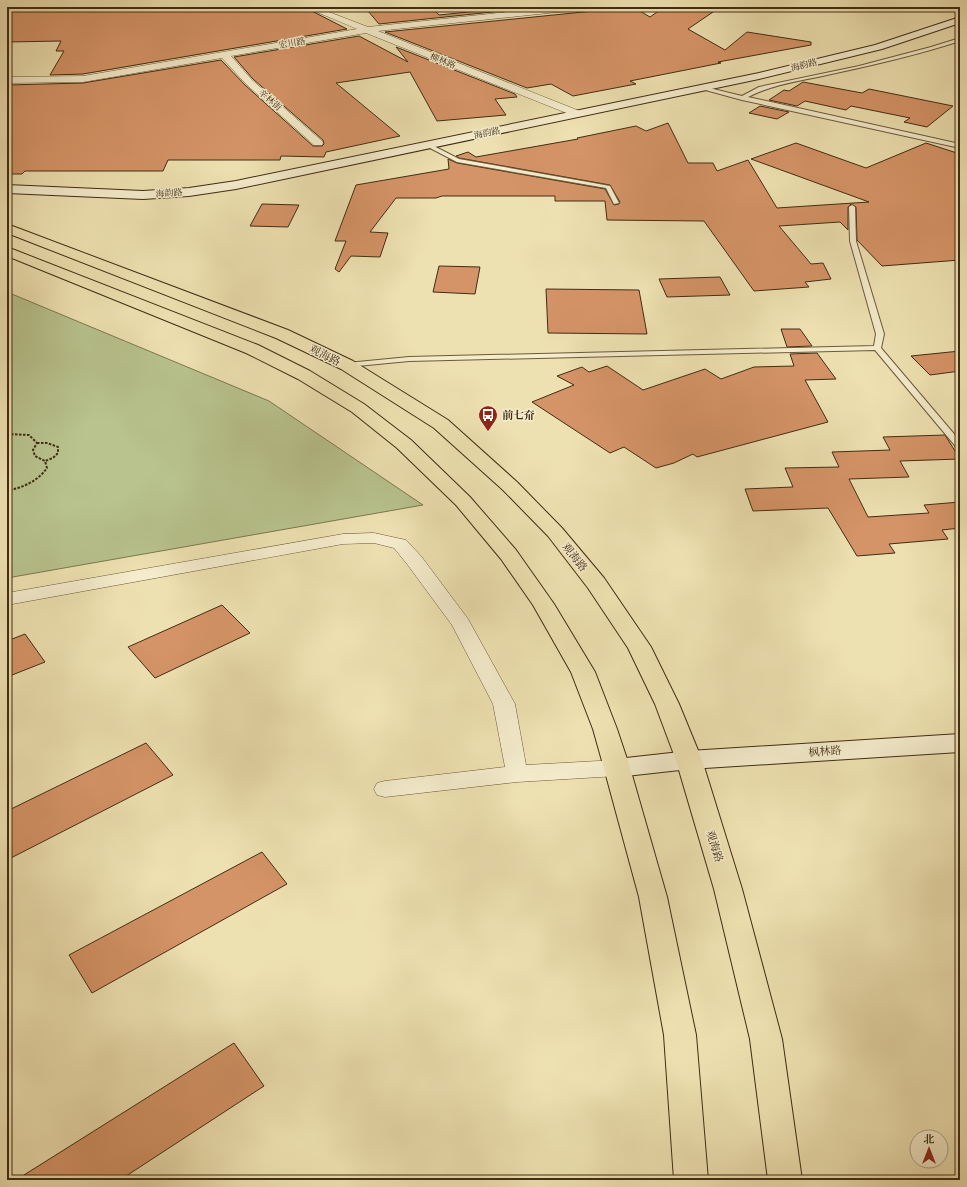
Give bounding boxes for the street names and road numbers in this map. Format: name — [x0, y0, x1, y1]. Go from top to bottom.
street label: 宏川路 — [278, 35, 307, 52]
street label: 柳林路 — [428, 50, 458, 73]
street label: 海韵路 — [789, 56, 819, 75]
street label: 辛林街 — [255, 87, 284, 114]
street label: 海韵路 — [473, 124, 502, 143]
street label: 海韵路 — [155, 186, 183, 201]
street label: 观海路 — [306, 342, 342, 370]
street label: 观海路 — [558, 540, 590, 575]
street label: 枫林路 — [808, 744, 842, 761]
street label: 观海路 — [702, 828, 726, 864]

